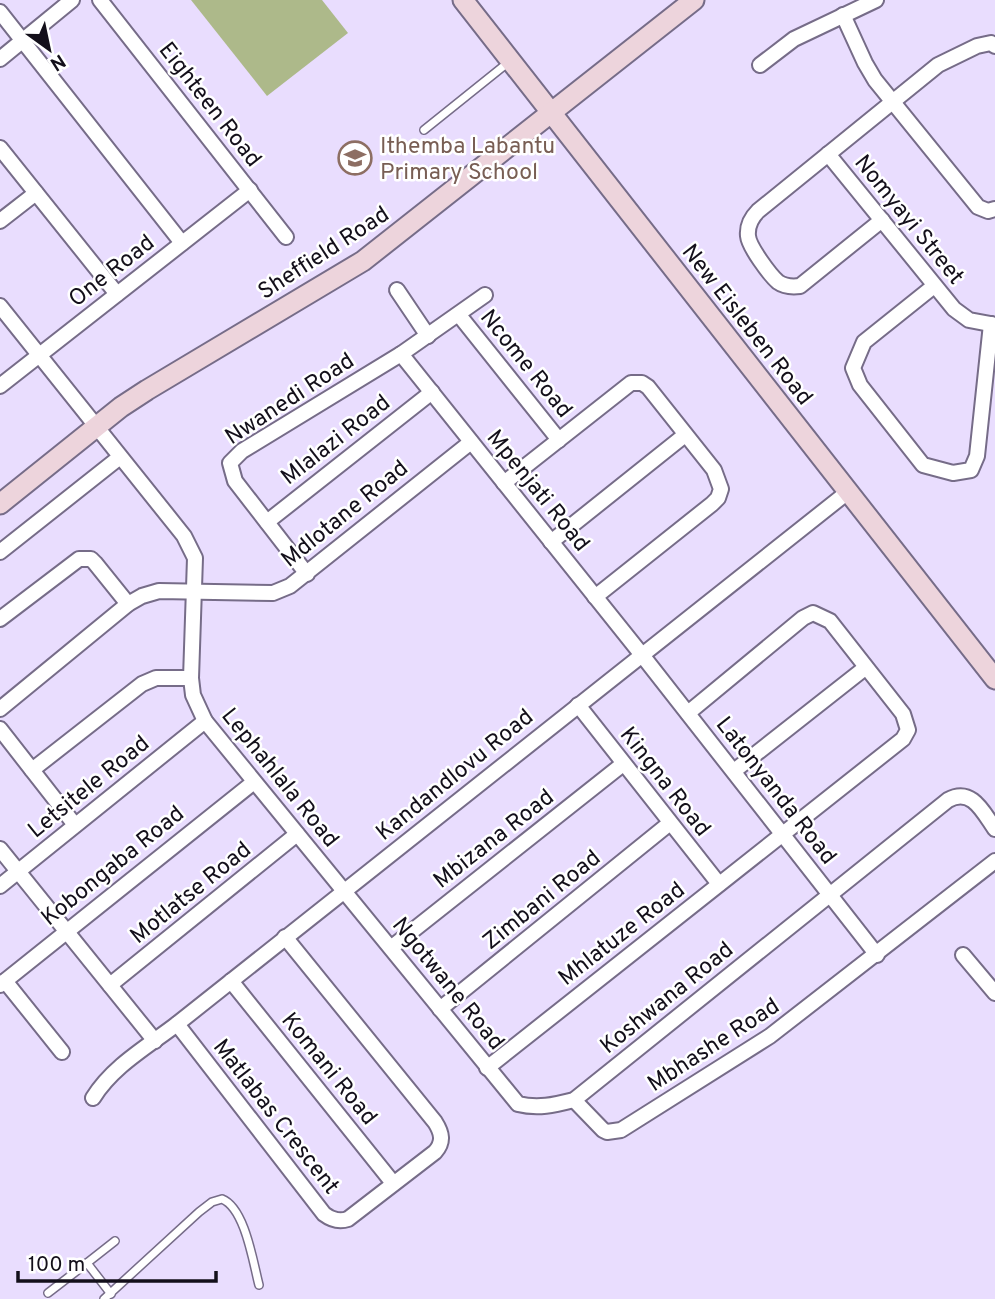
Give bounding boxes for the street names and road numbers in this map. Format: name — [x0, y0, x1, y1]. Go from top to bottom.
street label: Eighteen Road — [151, 37, 267, 174]
street label: Nomyayi Street — [847, 150, 969, 291]
street label: Sheffield Road — [253, 201, 395, 307]
street label: One Road — [64, 229, 161, 315]
street label: New Eisleben Road — [674, 239, 818, 412]
street label: Ncome Road — [472, 304, 578, 425]
street label: Nwanedi Road — [220, 348, 360, 453]
street label: Mlalazi Road — [276, 389, 397, 493]
street label: Mpenjati Road — [479, 425, 595, 558]
street label: Mdlotane Road — [276, 455, 415, 575]
street label: Lephahlala Road — [214, 703, 344, 854]
street label: Kandandlovu Road — [371, 704, 540, 848]
street label: Latonyanda Road — [708, 712, 842, 871]
street label: Kingna Road — [612, 722, 716, 843]
street label: Letsitele Road — [23, 730, 156, 846]
street label: Mbizana Road — [428, 784, 561, 896]
street label: Kobongaba Road — [36, 800, 191, 934]
street label: Motlatse Road — [125, 836, 258, 952]
street label: Zimbani Road — [478, 845, 607, 957]
street label: Mhlatuze Road — [553, 877, 692, 993]
street label: Ngotwane Road — [385, 912, 510, 1057]
street label: Koshwana Road — [595, 936, 740, 1062]
street label: Mbhashe Road — [643, 993, 786, 1100]
street label: Komani Road — [274, 1007, 382, 1132]
street label: Matlabas Crescent — [205, 1034, 345, 1201]

